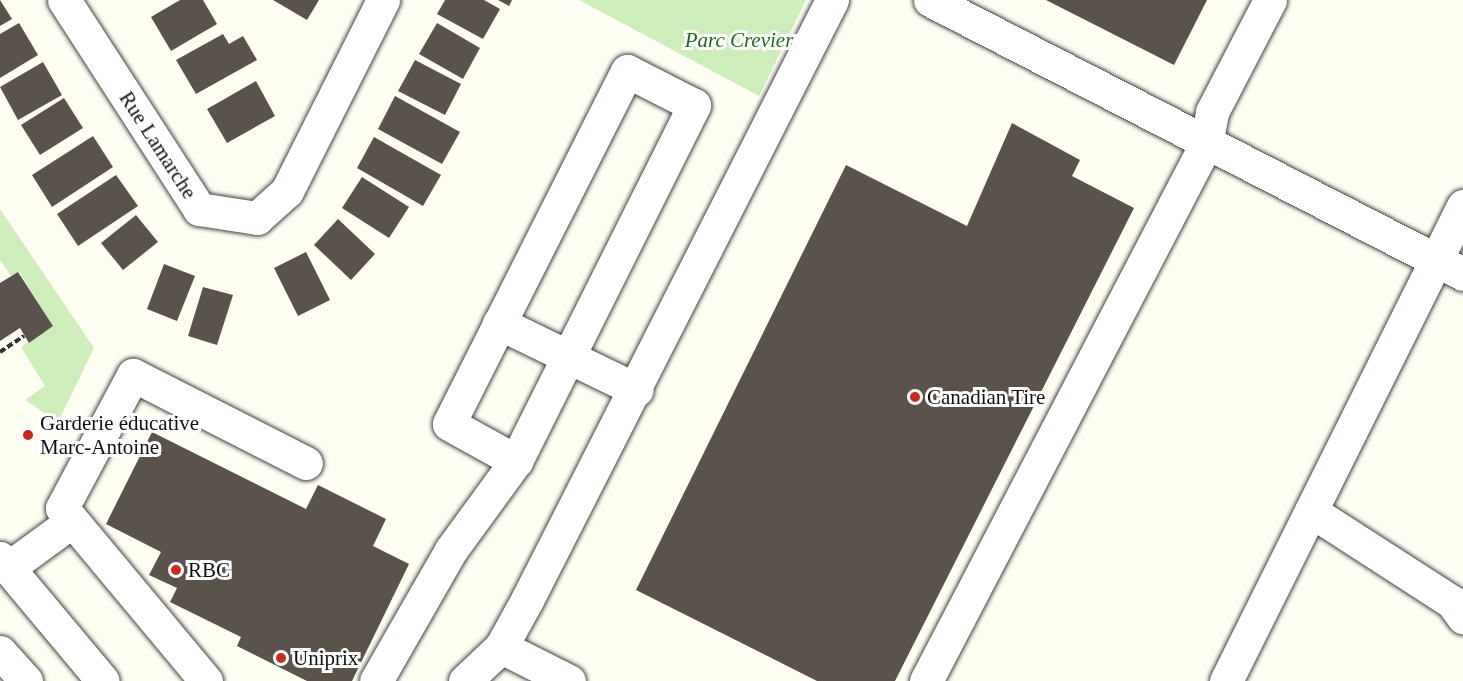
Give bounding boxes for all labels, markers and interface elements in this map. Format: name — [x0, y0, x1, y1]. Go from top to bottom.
park label: Parc Crevier — [685, 27, 793, 53]
street label: Rue Lamarche — [114, 87, 202, 203]
place label: Canadian Tire — [927, 384, 1046, 410]
marker: Canadian Tire — [908, 390, 922, 404]
place label: Garderie éducative Marc-Antoine — [40, 410, 199, 460]
marker: Garderie éducative Marc-Antoine — [21, 428, 35, 442]
place label: RBC — [188, 557, 230, 583]
marker: RBC — [169, 563, 183, 577]
place label: Uniprix — [293, 645, 358, 671]
marker: Uniprix — [274, 651, 288, 665]

